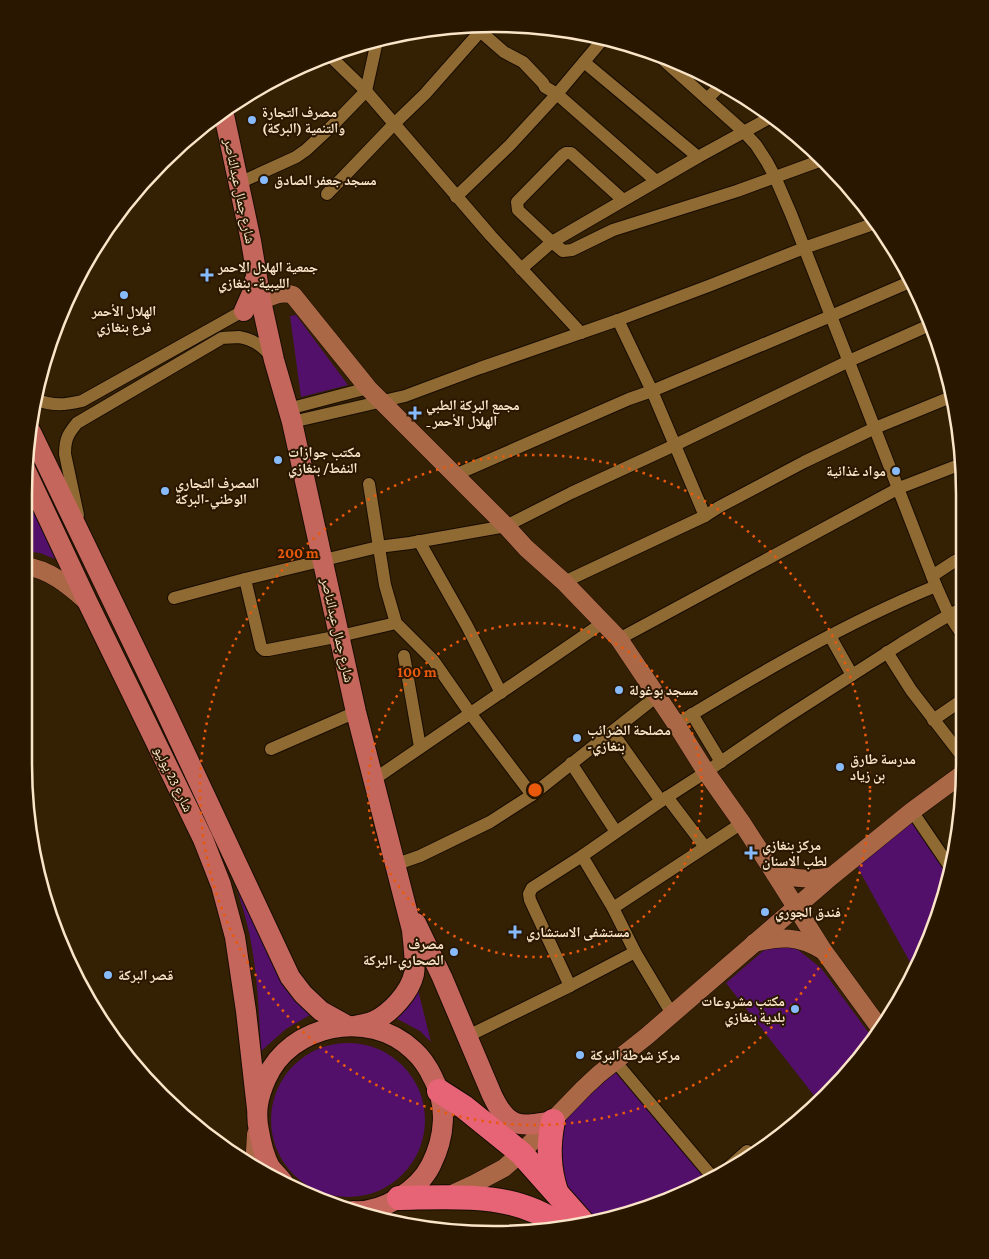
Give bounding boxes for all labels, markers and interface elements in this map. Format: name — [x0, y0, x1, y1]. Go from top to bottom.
place label: مصرف التجارة والتنمية (البركة) — [262, 104, 345, 137]
marker: مصرف التجارة والتنمية (البركة) — [246, 114, 258, 126]
street label: شارع جمال عبدالناصر — [219, 136, 259, 245]
place label: مسجد جعفر الصادق — [274, 172, 377, 189]
marker: مسجد جعفر الصادق — [258, 174, 270, 186]
place label: جمعية الهلال الاحمر الليبية- بنغازي — [217, 259, 318, 294]
marker: جمعية الهلال الاحمر الليبية- بنغازي — [200, 268, 214, 282]
marker: الهلال الأحمر فرع بنغازي — [118, 289, 130, 301]
place label: الهلال الأحمر فرع بنغازي — [91, 303, 156, 338]
place label: مجمع البركة الطبي _الهلال الأحمر — [426, 397, 520, 430]
marker: مجمع البركة الطبي _الهلال الأحمر — [408, 406, 422, 420]
place label: مكتب جوازات النفط/ بنغازي — [288, 444, 361, 479]
marker: مكتب جوازات النفط/ بنغازي — [272, 454, 284, 466]
place label: مواد غذائية — [826, 463, 886, 479]
marker: مواد غذائية — [890, 465, 902, 477]
place label: المصرف التجاري الوطني-البركة — [175, 475, 259, 510]
marker: المصرف التجاري الوطني-البركة — [159, 485, 171, 497]
text: 200 m — [277, 545, 319, 561]
street label: شارع جمال عبدالناصر — [316, 575, 358, 684]
text: 100 m — [397, 664, 437, 680]
place label: مسجد بوغولة — [629, 682, 698, 699]
marker: مسجد بوغولة — [613, 684, 625, 696]
place label: مصلحة الضرائب -بنغازي — [587, 722, 671, 757]
marker: مصلحة الضرائب -بنغازي — [571, 732, 583, 744]
street label: شارع 23 يوليو — [149, 744, 197, 815]
place label: مدرسة طارق بن زياد — [850, 751, 916, 784]
marker: مدرسة طارق بن زياد — [834, 761, 846, 773]
centre of rings — [526, 781, 544, 799]
place label: مركز بنغازي لطب الاسنان — [762, 837, 827, 870]
marker: مركز بنغازي لطب الاسنان — [744, 846, 758, 860]
place label: فندق الجوري — [775, 904, 841, 923]
marker: فندق الجوري — [759, 906, 771, 918]
place label: مستشفى الاستشاري — [526, 924, 630, 943]
marker: مستشفى الاستشاري — [508, 925, 522, 939]
place label: مصرف الصحاري-البركة — [363, 936, 444, 971]
marker: مصرف الصحاري-البركة — [448, 946, 460, 958]
place label: قصر البركة — [118, 967, 173, 984]
marker: قصر البركة — [102, 969, 114, 981]
place label: مكتب مشروعات بلدية بنغازي — [701, 993, 785, 1028]
marker: مكتب مشروعات بلدية بنغازي — [789, 1003, 801, 1015]
place label: مركز شرطة البركة — [590, 1047, 680, 1064]
marker: مركز شرطة البركة — [574, 1049, 586, 1061]

